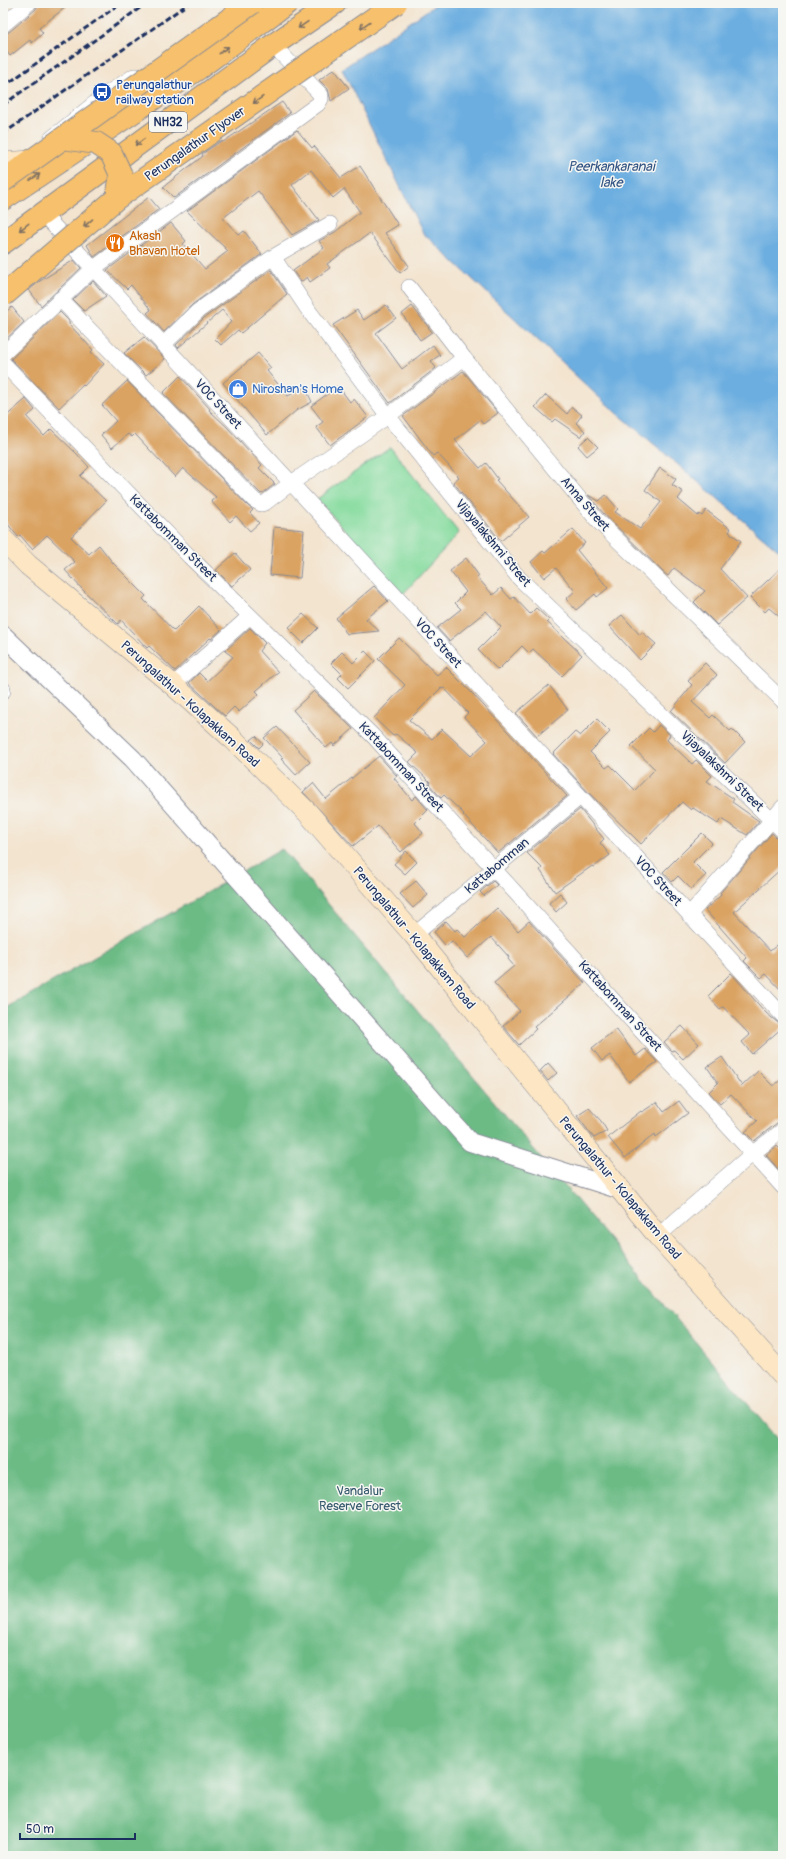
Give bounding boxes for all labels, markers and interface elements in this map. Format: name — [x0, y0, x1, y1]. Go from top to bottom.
one-way arrow — [298, 21, 309, 29]
one-way arrow — [359, 21, 370, 29]
one-way arrow — [219, 45, 230, 54]
place label: Perungalathur railway station — [116, 77, 194, 108]
bus stop icon: Perungalathur railway station — [91, 81, 113, 103]
one-way arrow — [253, 96, 264, 104]
street label: Perungalathur Flyover — [142, 103, 249, 185]
road number: NH32 — [149, 112, 187, 132]
one-way arrow — [135, 138, 146, 146]
water label: Peerkankaranai lake — [568, 158, 657, 191]
one-way arrow — [30, 173, 41, 182]
one-way arrow — [82, 219, 93, 228]
one-way arrow — [19, 222, 30, 231]
place label: Akash Bhavan Hotel — [129, 228, 200, 259]
restaurant icon: Akash Bhavan Hotel — [104, 232, 126, 254]
street label: VOC Street — [191, 376, 246, 433]
shop icon: Niroshan's Home — [227, 378, 249, 400]
place label: Niroshan's Home — [252, 381, 344, 397]
street label: Anna Street — [557, 473, 614, 535]
street label: Kattabomman Street — [126, 491, 221, 586]
street label: Vijayalakshmi Street — [452, 496, 535, 591]
street label: VOC Street — [411, 615, 466, 672]
street label: Perungalathur - Kolapakkam Road — [117, 637, 263, 771]
street label: Kattabomman Street — [355, 719, 447, 816]
street label: Vijayalakshmi Street — [677, 727, 767, 815]
street label: Kattabomman — [462, 834, 532, 898]
street label: VOC Street — [631, 853, 686, 910]
street label: Perungalathur - Kolapakkam Road — [350, 863, 478, 1013]
street label: Kattabomman Street — [575, 957, 666, 1055]
street label: Perungalathur - Kolapakkam Road — [556, 1113, 684, 1263]
park label: Vandalur Reserve Forest — [319, 1483, 402, 1514]
scale bar — [20, 1815, 135, 1841]
text: 50 m — [26, 1822, 54, 1837]

